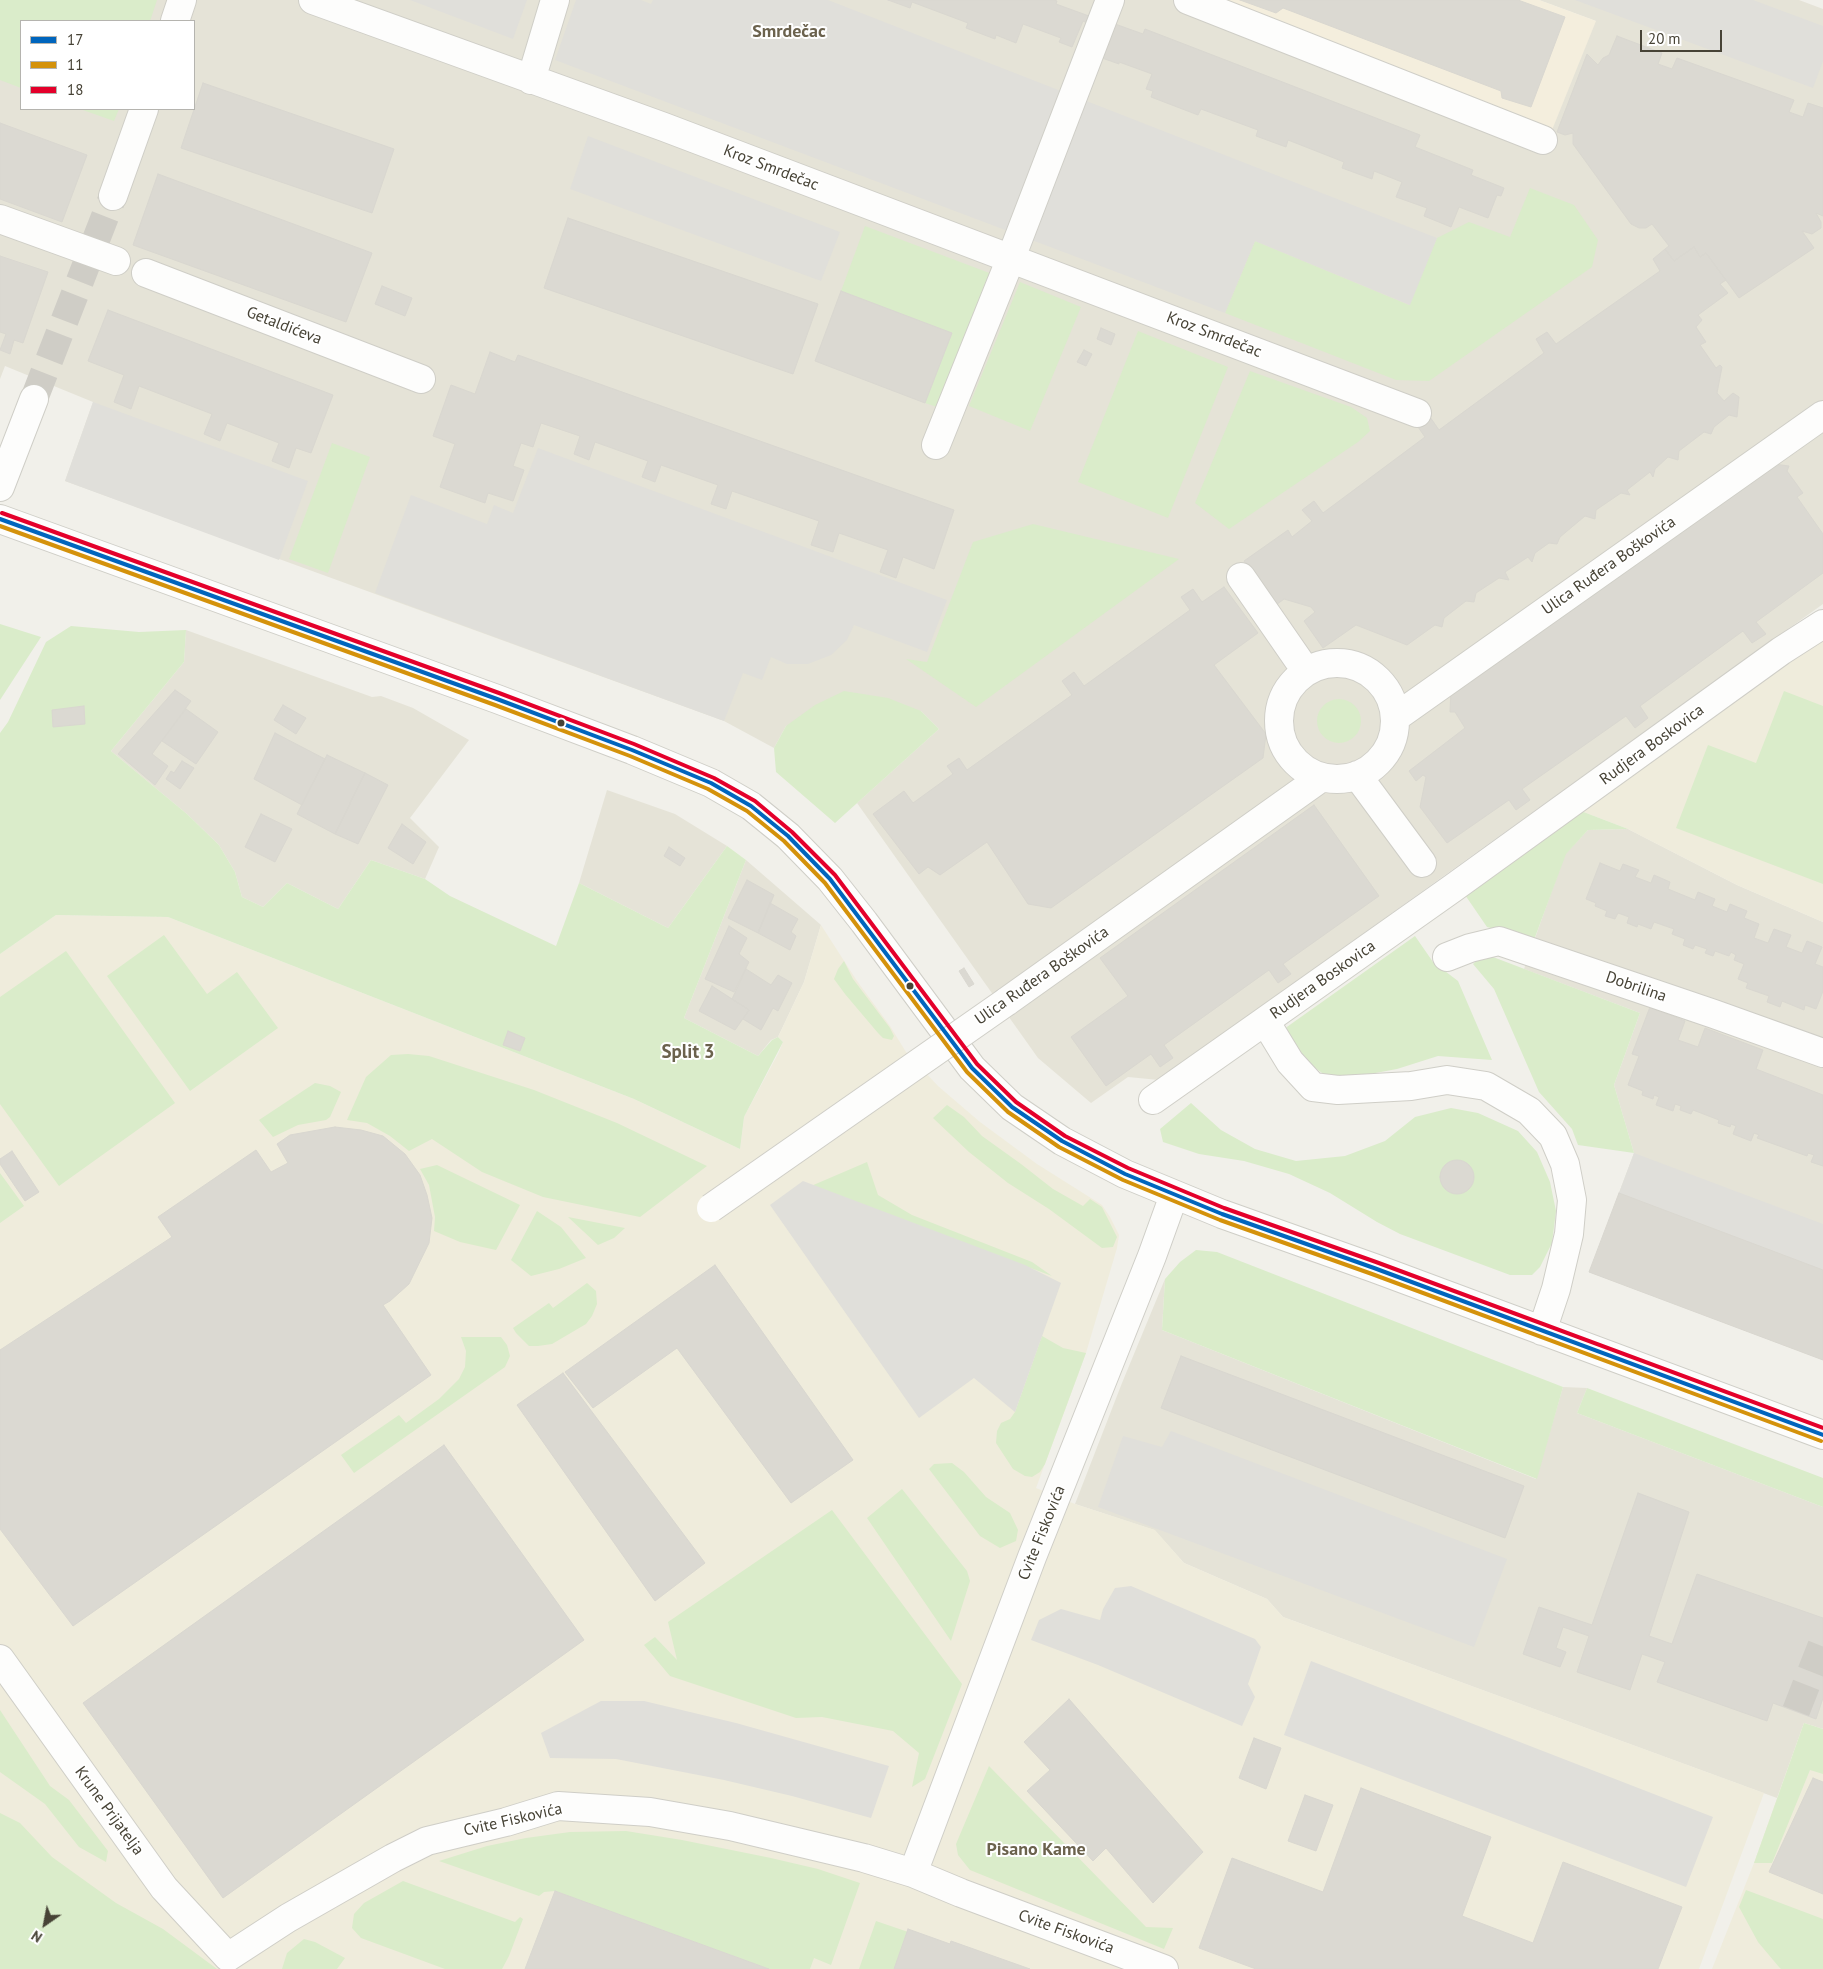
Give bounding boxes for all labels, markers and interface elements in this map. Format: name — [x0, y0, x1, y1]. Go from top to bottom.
legend — [20, 20, 195, 110]
scale bar — [1643, 20, 1726, 52]
district label: Smrdečac — [752, 21, 826, 43]
text: 20 m — [1648, 29, 1681, 48]
text: 17 — [67, 30, 83, 49]
text: 11 — [67, 55, 83, 74]
text: 18 — [67, 80, 83, 99]
street label: Kroz Smrdečac — [721, 141, 821, 195]
street label: Getaldićeva — [244, 303, 324, 349]
street label: Kroz Smrdečac — [1164, 308, 1264, 362]
street label: Ulica Ruđera Boškovića — [1538, 513, 1680, 619]
street label: Rudjera Boskovica — [1596, 701, 1708, 789]
unlabelled marker — [556, 718, 566, 728]
street label: Ulica Ruđera Boškovića — [971, 923, 1113, 1029]
street label: Rudjera Boskovica — [1267, 936, 1379, 1024]
street label: Dobrilina — [1603, 968, 1669, 1006]
unlabelled marker — [905, 981, 915, 991]
district label: Split 3 — [661, 1042, 715, 1064]
street label: Cvite Fiskovića — [1014, 1483, 1070, 1583]
street label: Krune Prijatelja — [70, 1763, 148, 1859]
street label: Cvite Fiskovića — [462, 1799, 564, 1841]
district label: Pisano Kame — [986, 1839, 1086, 1861]
north arrow — [20, 1899, 70, 1949]
street label: Cvite Fiskovića — [1016, 1906, 1116, 1958]
text: N — [28, 1927, 46, 1947]

